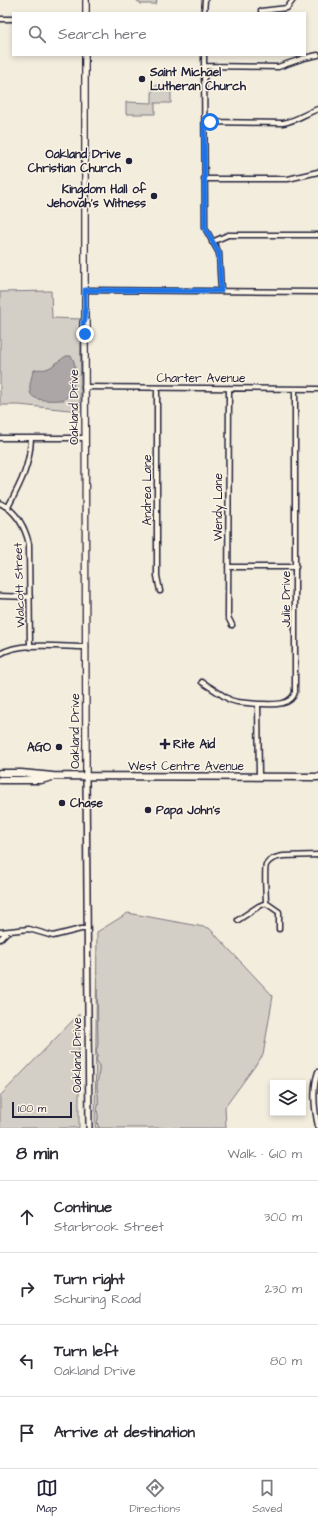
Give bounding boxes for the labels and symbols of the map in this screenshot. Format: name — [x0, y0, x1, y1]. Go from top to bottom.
place label: Saint Michael Lutheran Church — [149, 64, 247, 95]
marker: Saint Michael Lutheran Church — [137, 74, 147, 84]
route start — [201, 113, 219, 131]
place label: Oakland Drive Christian Church — [28, 146, 122, 177]
marker: Oakland Drive Christian Church — [124, 156, 134, 166]
place label: Kingdom Hall of Jehovah's Witness — [46, 181, 147, 212]
marker: Kingdom Hall of Jehovah's Witness — [149, 191, 159, 201]
route end — [76, 325, 94, 343]
street label: Oakland Drive — [66, 369, 83, 445]
street label: Charter Avenue — [157, 370, 246, 387]
street label: Andrea Lane — [139, 454, 156, 525]
street label: Wendy Lane — [210, 472, 228, 541]
street label: Walcott Street — [10, 542, 29, 628]
street label: Julie Drive — [278, 570, 295, 627]
street label: Oakland Drive — [67, 693, 84, 769]
place label: Rite Aid — [173, 736, 216, 753]
place label: AGO — [27, 739, 51, 756]
marker: Rite Aid — [160, 739, 170, 749]
marker: AGO — [54, 742, 64, 752]
street label: West Centre Avenue — [128, 758, 245, 775]
place label: Chase — [70, 795, 104, 812]
marker: Chase — [57, 798, 67, 808]
place label: Papa John's — [156, 802, 220, 820]
marker: Papa John's — [143, 805, 153, 815]
street label: Oakland Drive — [69, 1017, 86, 1093]
scale bar — [12, 1100, 72, 1119]

